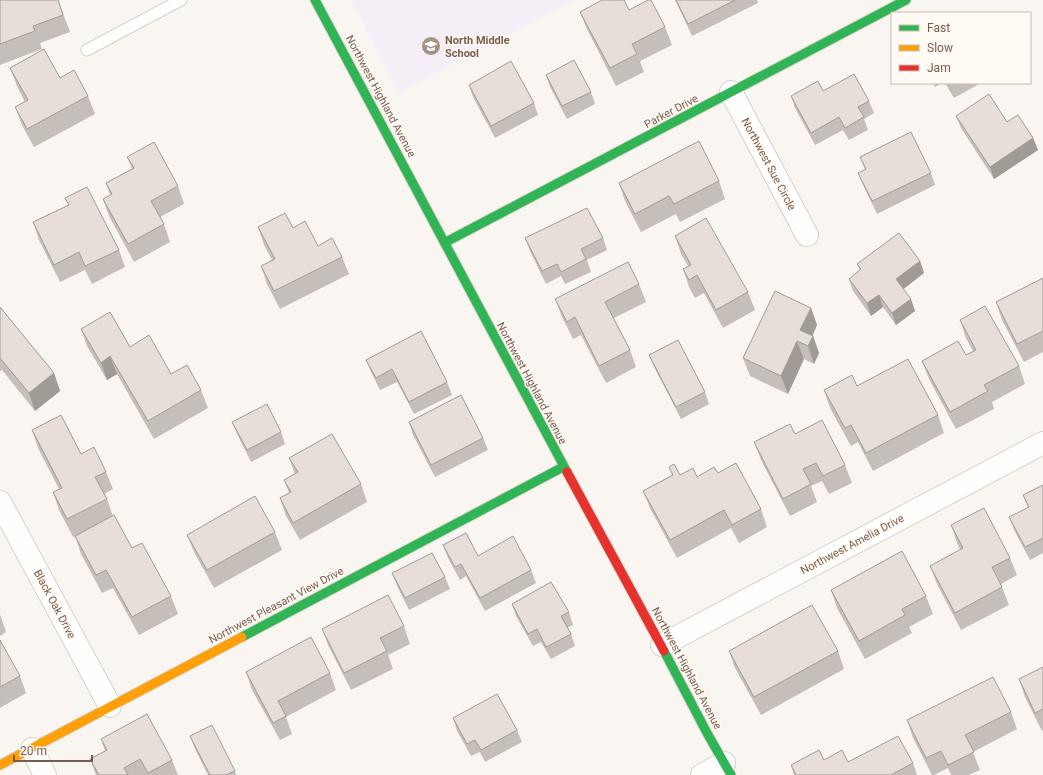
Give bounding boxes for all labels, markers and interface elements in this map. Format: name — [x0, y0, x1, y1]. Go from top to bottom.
legend — [891, 12, 1031, 84]
text: Fast — [927, 21, 950, 35]
street label: Northwest Highland Avenue — [343, 33, 418, 160]
place label: North Middle School — [445, 34, 510, 60]
school or university icon: North Middle School — [420, 35, 442, 57]
text: Slow — [927, 41, 953, 55]
text: Jam — [927, 61, 951, 75]
street label: Parker Drive — [642, 92, 701, 131]
street label: Northwest Sue Circle — [739, 116, 798, 213]
street label: Northwest Highland Avenue — [494, 320, 569, 447]
street label: Northwest Amelia Drive — [798, 512, 906, 577]
street label: Northwest Pleasant View Drive — [207, 564, 346, 647]
street label: Black Oak Drive — [31, 568, 78, 641]
street label: Northwest Highland Avenue — [649, 605, 724, 732]
scale bar — [14, 737, 92, 763]
text: 20 m — [20, 744, 47, 758]

